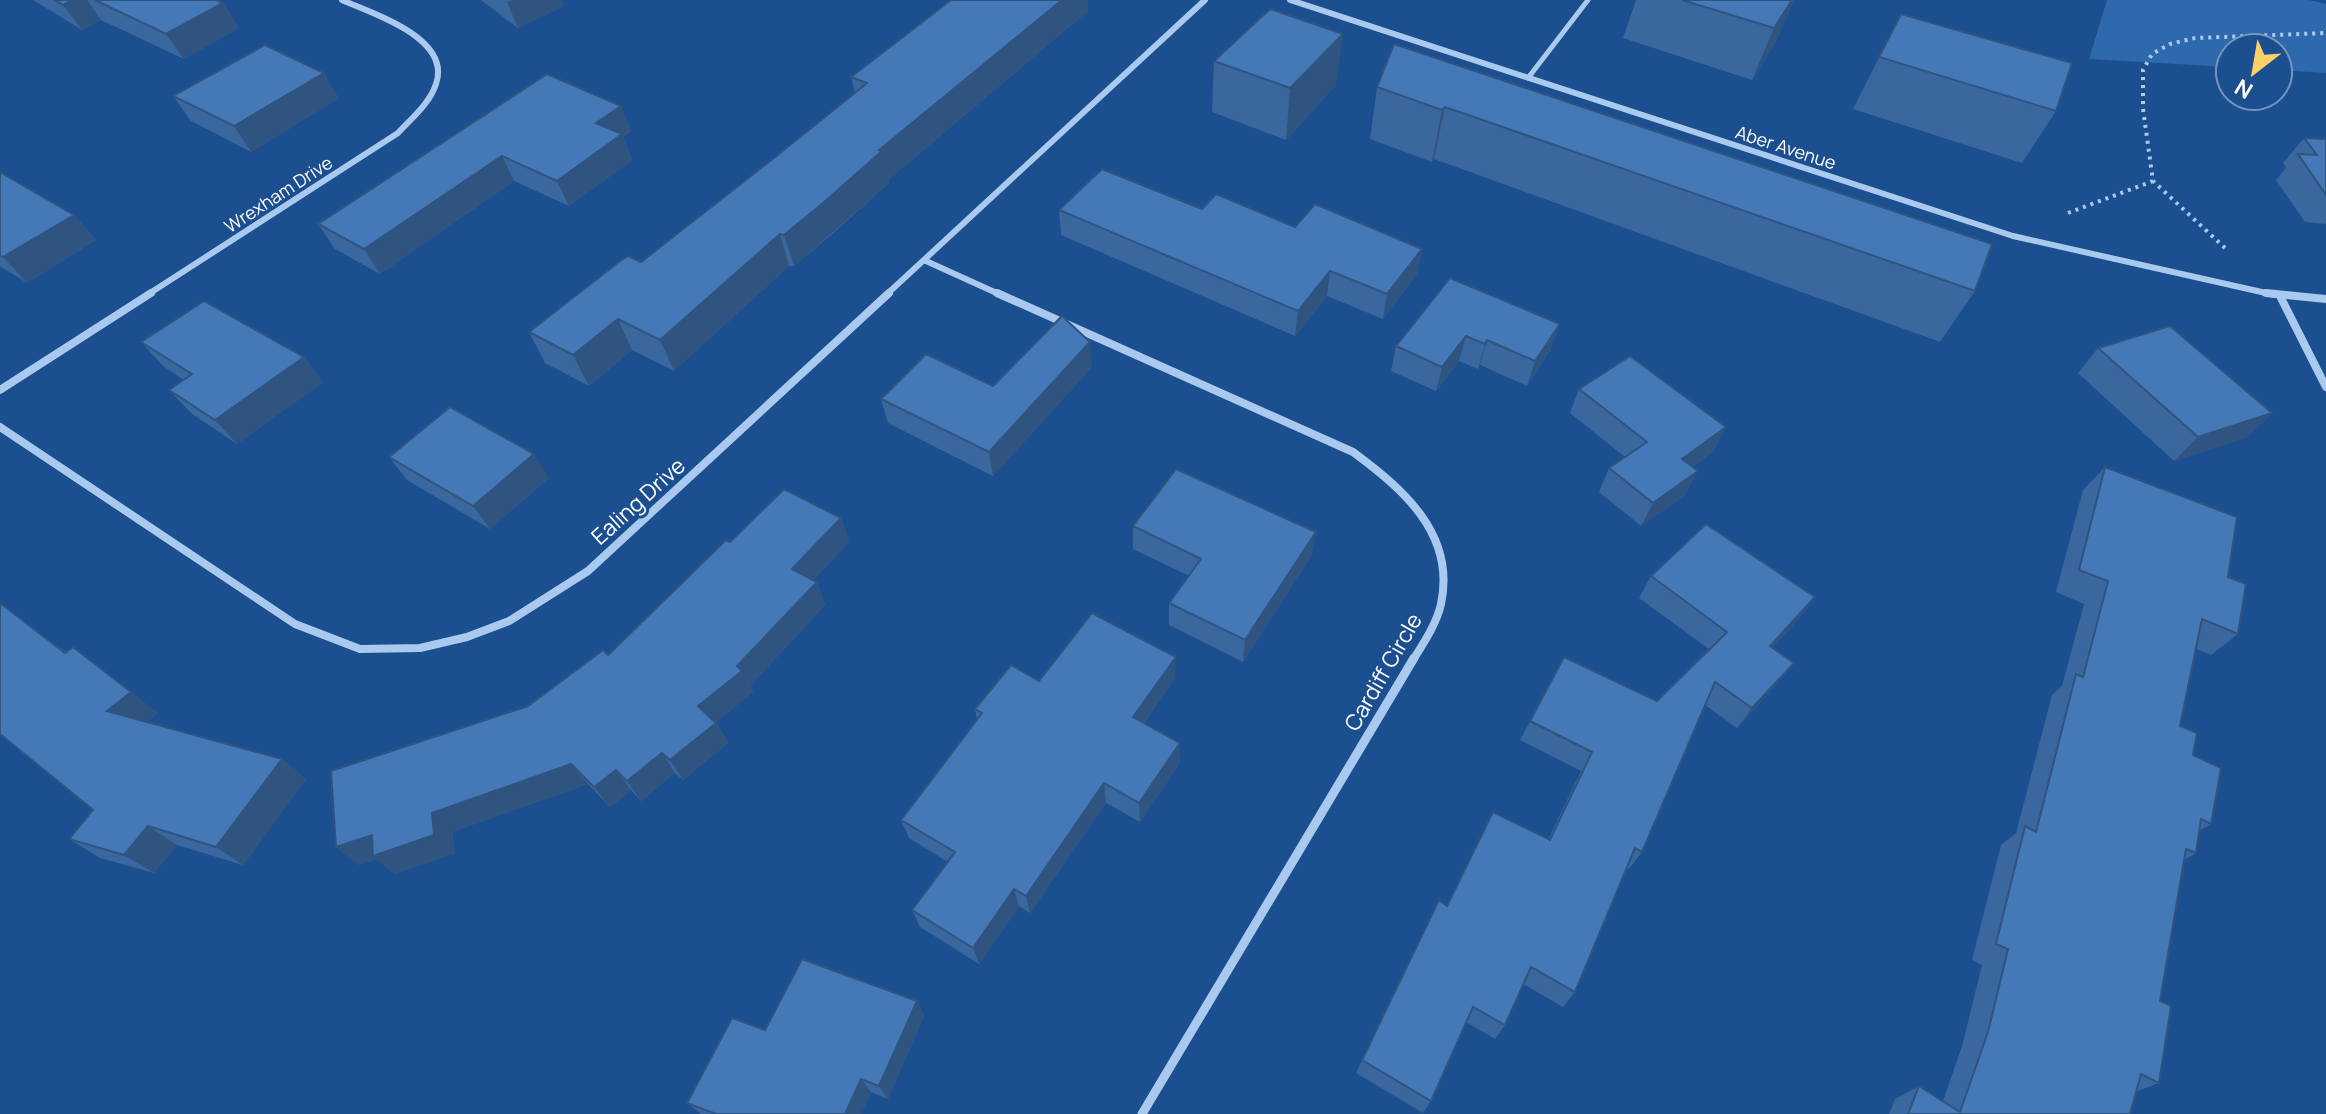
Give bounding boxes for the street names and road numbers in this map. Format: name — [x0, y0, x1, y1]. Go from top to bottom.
street label: Aber Avenue — [1733, 119, 1839, 175]
street label: Wrexham Drive — [219, 150, 337, 238]
street label: Ealing Drive — [585, 451, 692, 551]
street label: Cardiff Circle — [1337, 608, 1429, 736]

